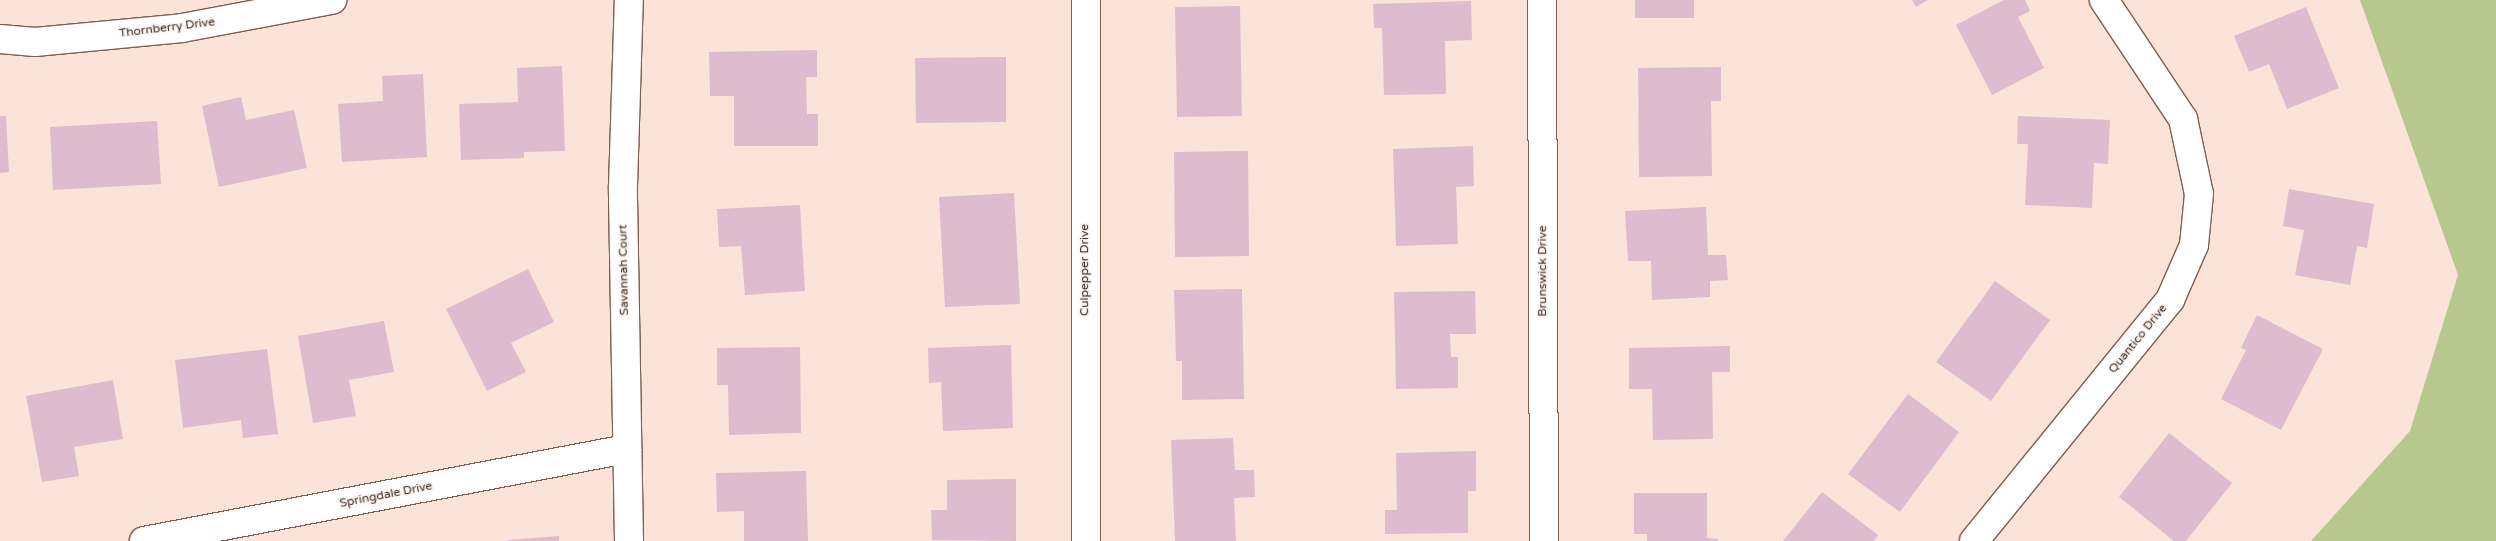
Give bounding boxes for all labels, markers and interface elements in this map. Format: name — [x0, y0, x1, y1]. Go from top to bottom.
street label: Thornberry Drive — [118, 15, 216, 41]
street label: Savannah Court — [616, 224, 632, 316]
street label: Culpepper Drive — [1078, 224, 1092, 316]
street label: Brunswick Drive — [1536, 225, 1550, 317]
street label: Quantico Drive — [2106, 302, 2170, 376]
street label: Springdale Drive — [338, 479, 434, 511]

